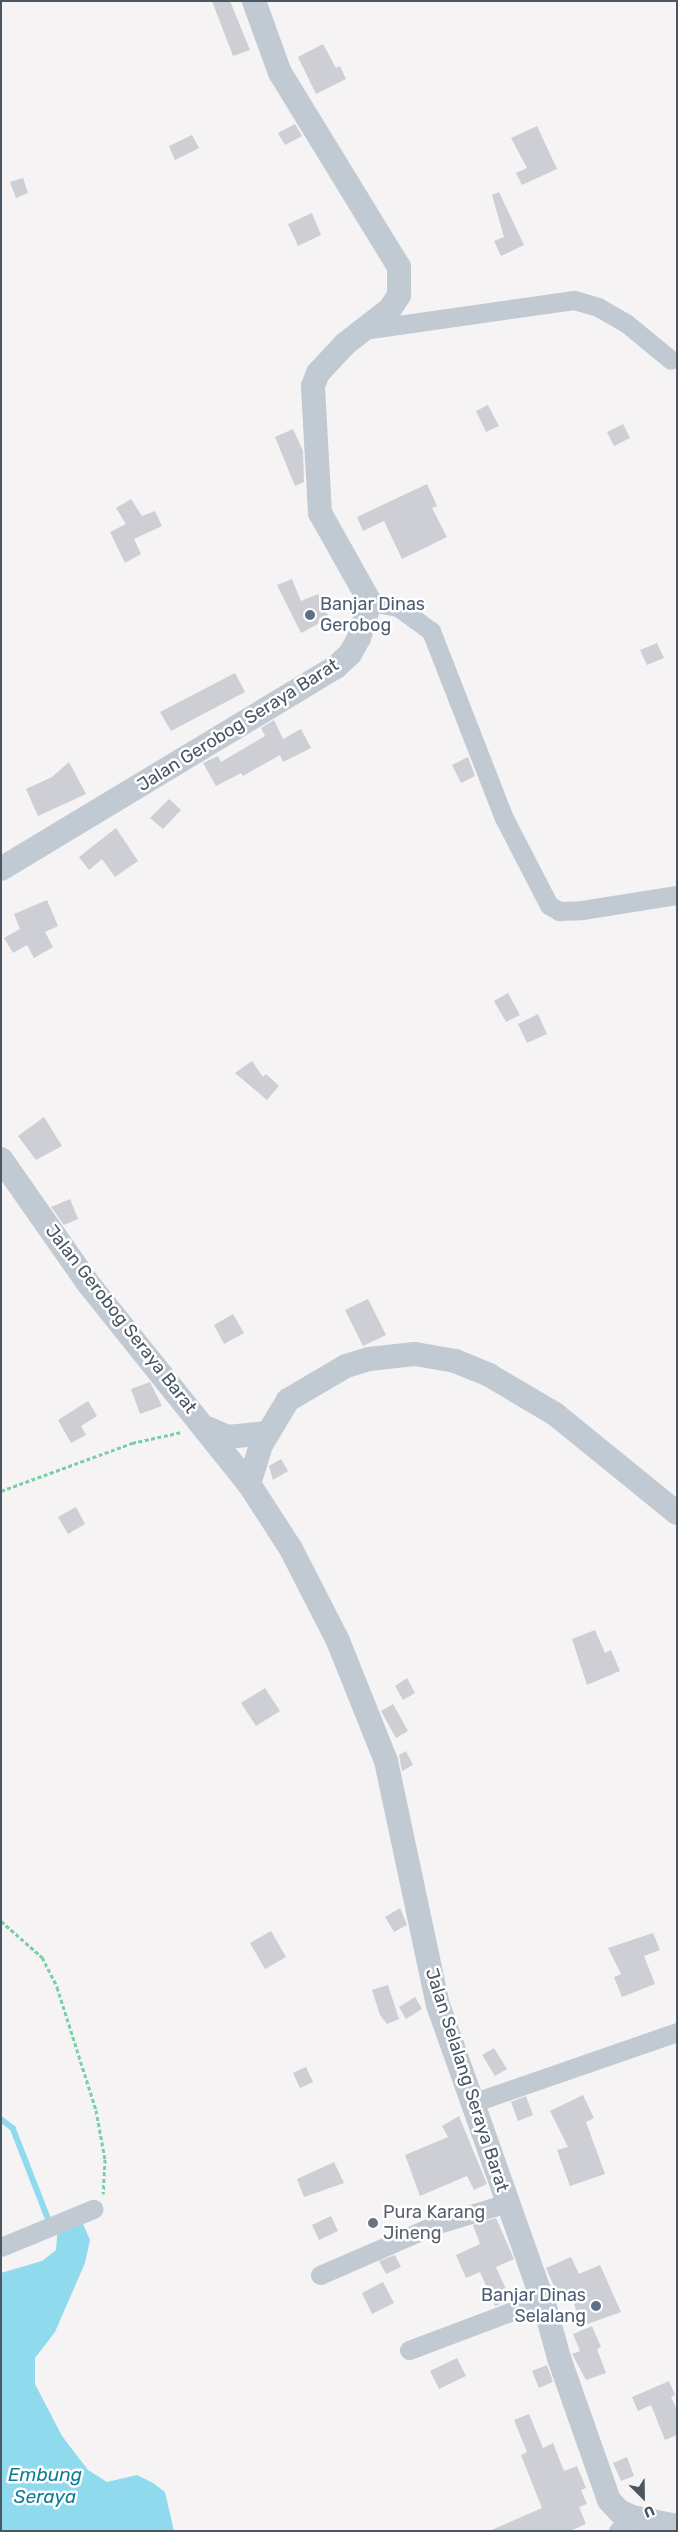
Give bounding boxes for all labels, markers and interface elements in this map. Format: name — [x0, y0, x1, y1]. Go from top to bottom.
place label: Banjar Dinas Gerobog — [320, 594, 425, 636]
marker: Banjar Dinas Gerobog — [304, 609, 316, 621]
street label: Jalan Gerobog Seraya Barat — [133, 654, 343, 796]
street label: Jalan Gerobog Seraya Barat — [41, 1220, 201, 1418]
street label: Jalan Selalang Seraya Barat — [421, 1965, 513, 2195]
place label: Pura Karang Jineng — [383, 2202, 485, 2244]
marker: Pura Karang Jineng — [367, 2217, 379, 2229]
place label: Banjar Dinas Selalang — [481, 2285, 586, 2328]
marker: Banjar Dinas Selalang — [590, 2300, 602, 2312]
water label: Embung Seraya — [8, 2464, 82, 2508]
north arrow — [618, 2472, 668, 2522]
text: U — [641, 2501, 657, 2521]

